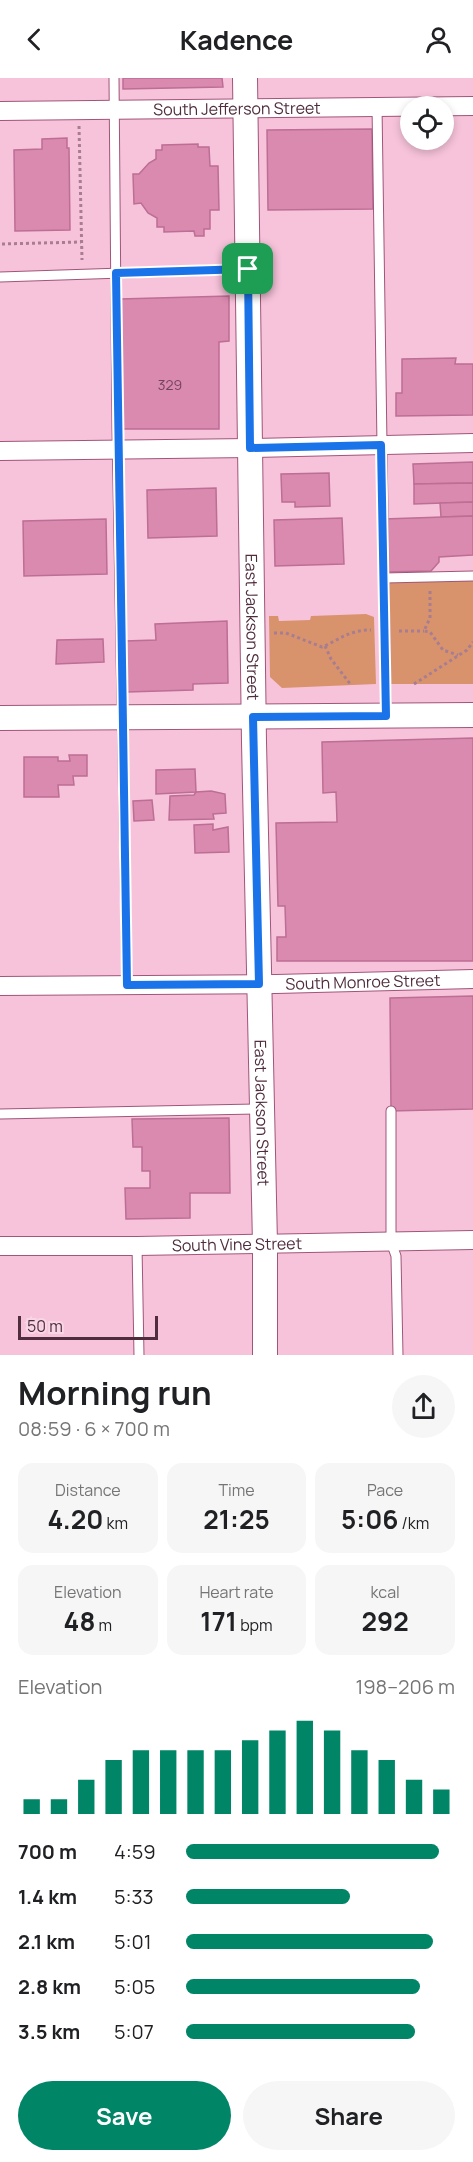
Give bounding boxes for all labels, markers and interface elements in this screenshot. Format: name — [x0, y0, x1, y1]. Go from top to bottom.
text: Kadence — [180, 21, 293, 58]
icon: back — [18, 23, 51, 56]
icon: person — [422, 23, 455, 56]
map controls — [400, 96, 454, 150]
button: locate — [400, 96, 454, 150]
street label: South Jefferson Street — [153, 97, 321, 120]
pin — [222, 243, 273, 294]
icon: arrive — [231, 252, 264, 285]
house number: 329 — [158, 375, 182, 394]
street label: East Jackson Street — [240, 553, 264, 700]
street label: South Monroe Street — [285, 969, 441, 995]
street label: East Jackson Street — [250, 1039, 275, 1186]
street label: South Vine Street — [172, 1232, 302, 1256]
scale bar — [18, 1313, 158, 1340]
text: 50 m — [27, 1315, 63, 1337]
text: Morning run — [18, 1370, 212, 1415]
button: share — [392, 1375, 455, 1438]
text: 08:59 · 6 × 700 m — [18, 1415, 170, 1442]
text: Distance — [55, 1479, 121, 1501]
text: Time — [218, 1479, 255, 1501]
text: Pace — [367, 1479, 403, 1501]
text: 4.20 — [48, 1501, 103, 1537]
text: 21:25 — [203, 1501, 270, 1537]
text: 5:06 — [341, 1501, 398, 1537]
text: km — [103, 1512, 128, 1534]
text: /km — [398, 1512, 429, 1534]
text: Elevation — [54, 1581, 122, 1603]
text: Heart rate — [199, 1581, 274, 1603]
text: kcal — [371, 1581, 400, 1603]
text: 48 — [64, 1603, 95, 1639]
text: 171 — [200, 1603, 237, 1639]
text: 292 — [362, 1603, 409, 1639]
text: m — [95, 1614, 112, 1636]
text: bpm — [237, 1614, 273, 1636]
text: Elevation — [18, 1673, 102, 1700]
text: 198–206 m — [355, 1673, 455, 1700]
text: 700 m — [18, 1838, 77, 1865]
text: 4:59 — [114, 1838, 156, 1865]
text: 1.4 km — [18, 1883, 77, 1910]
text: 5:33 — [114, 1883, 154, 1910]
text: 2.1 km — [18, 1928, 75, 1955]
text: 5:01 — [114, 1928, 152, 1955]
text: 2.8 km — [18, 1973, 81, 2000]
text: 5:05 — [114, 1973, 155, 2000]
text: 3.5 km — [18, 2018, 80, 2045]
text: 5:07 — [114, 2018, 154, 2045]
button: Save — [18, 2081, 231, 2150]
button: Share — [243, 2081, 455, 2150]

